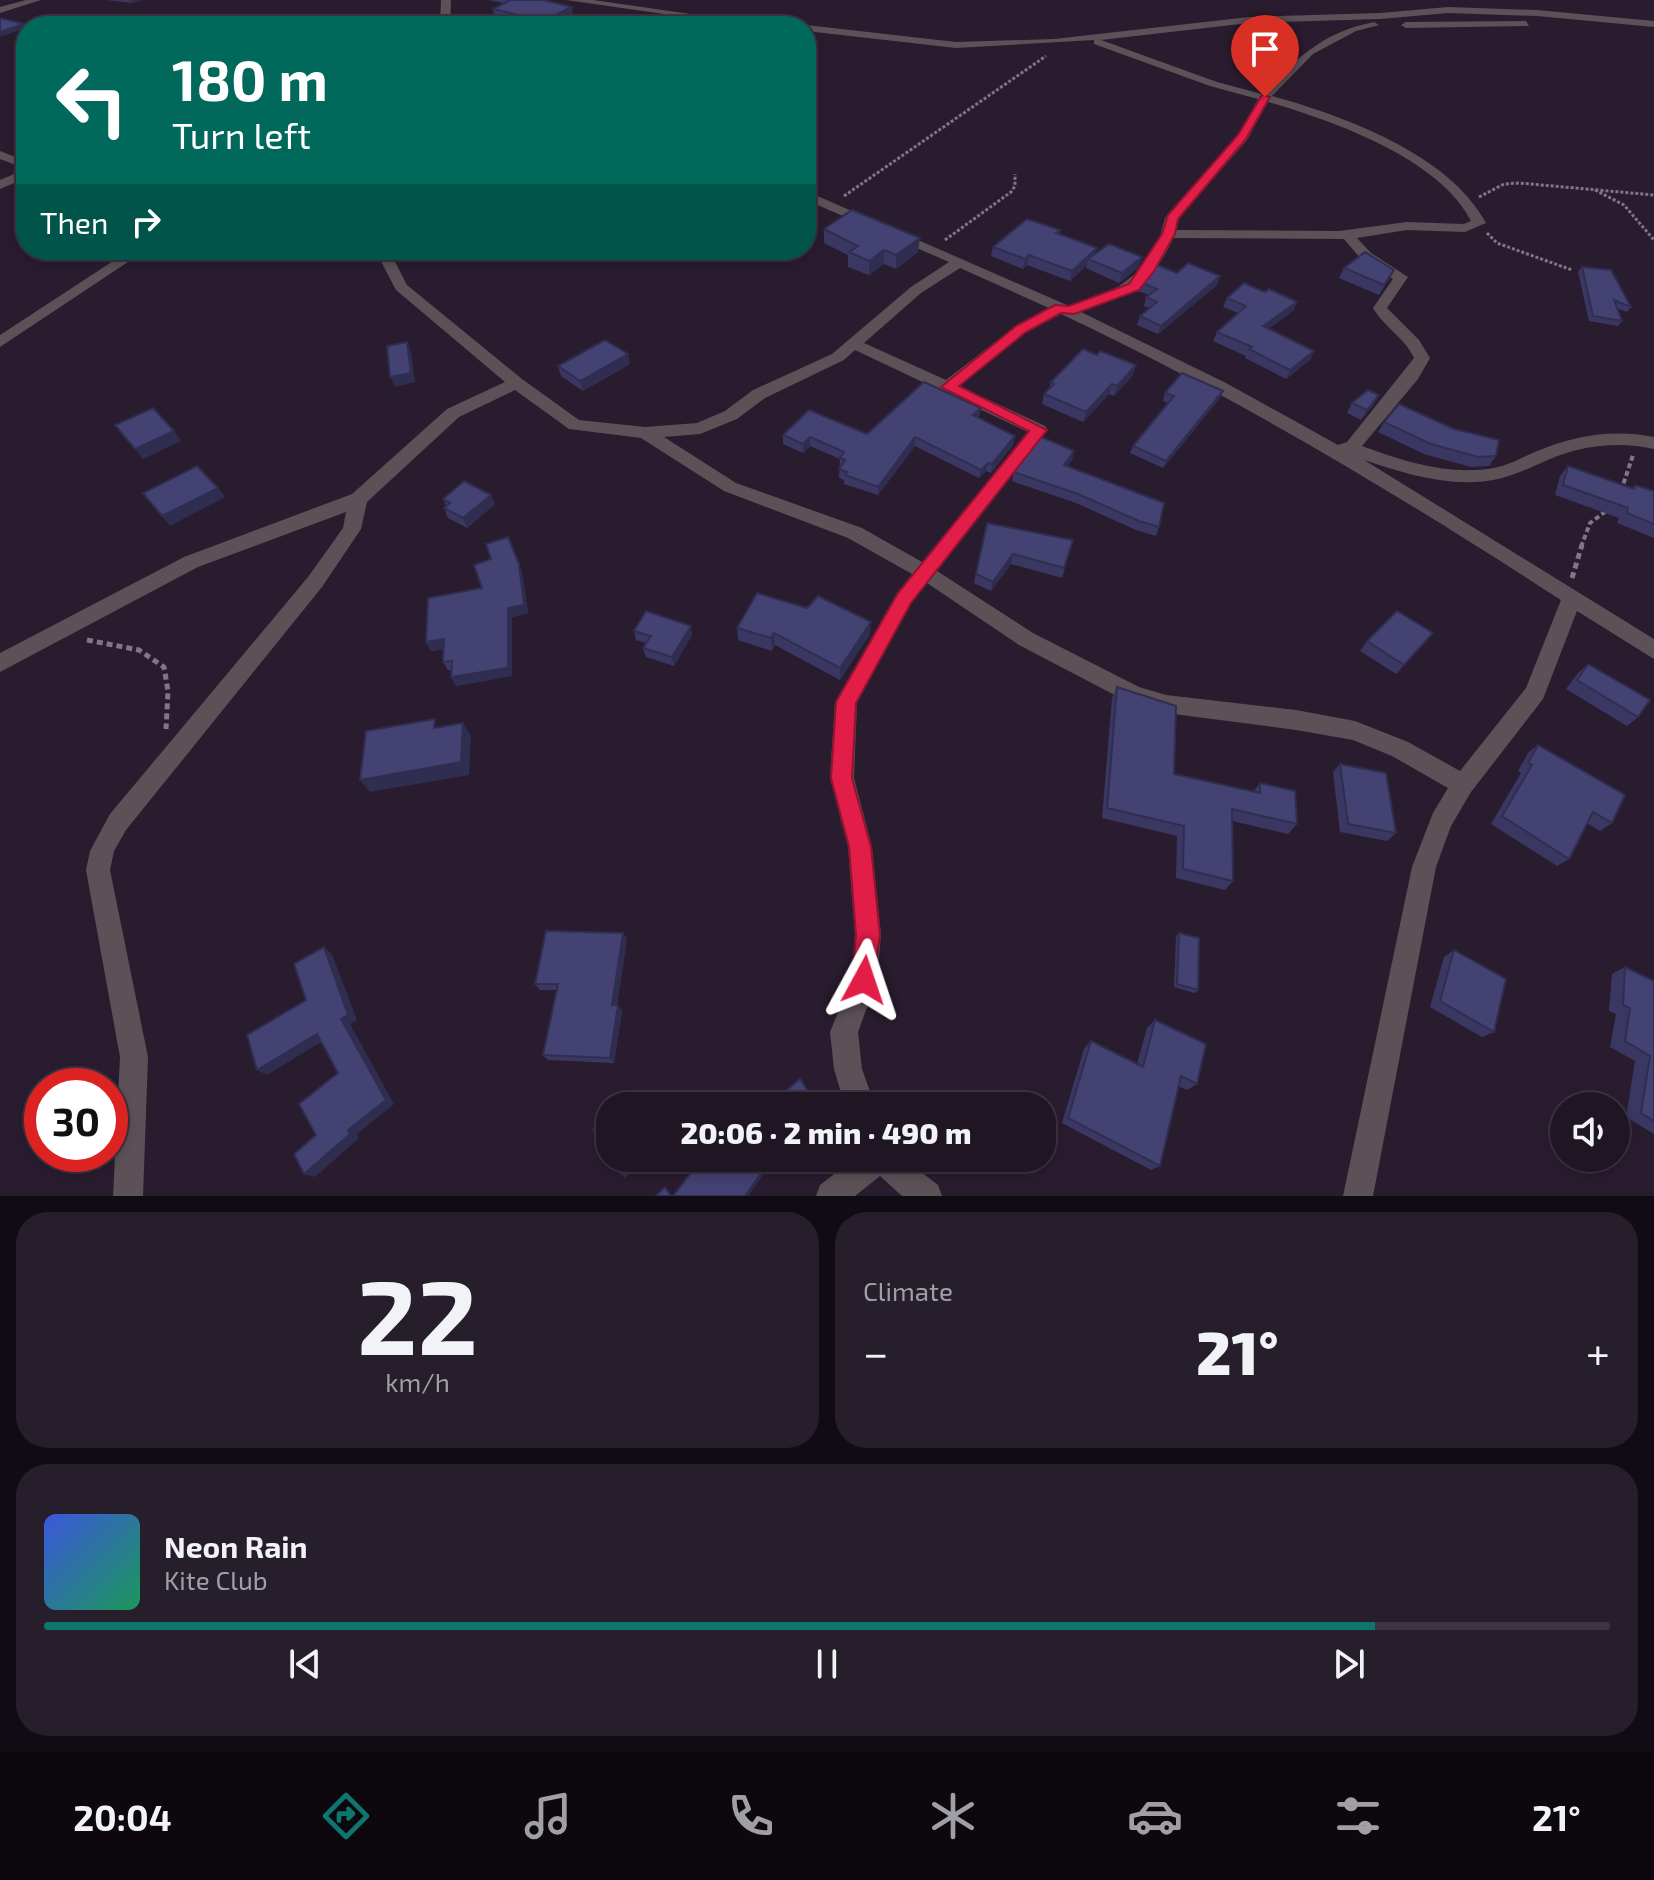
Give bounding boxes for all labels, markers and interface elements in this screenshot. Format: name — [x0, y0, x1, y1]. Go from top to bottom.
pin — [1231, 15, 1299, 97]
icon: arrive — [1243, 27, 1287, 71]
text: 180 m — [172, 45, 328, 112]
icon: left — [40, 48, 144, 152]
text: Turn left — [172, 113, 311, 156]
icon: right — [124, 200, 168, 244]
text: Then — [40, 204, 108, 240]
position arrow — [822, 938, 906, 1022]
speed limit sign: 30 — [24, 1068, 128, 1172]
map controls — [1550, 1092, 1630, 1172]
button: sound — [1550, 1092, 1630, 1172]
text: 20:06 · 2 min · 490 m — [681, 1114, 972, 1150]
text: 22 — [357, 1251, 478, 1376]
text: Climate — [863, 1275, 953, 1306]
text: 21° — [1196, 1315, 1279, 1387]
text: − — [863, 1325, 889, 1378]
text: + — [1586, 1325, 1610, 1378]
text: km/h — [385, 1366, 450, 1397]
text: Neon Rain — [164, 1528, 308, 1564]
text: Kite Club — [164, 1564, 268, 1595]
icon: previous — [283, 1642, 327, 1686]
icon: pause — [805, 1642, 849, 1686]
icon: next — [1327, 1642, 1371, 1686]
icon: directions — [318, 1788, 374, 1844]
icon: music — [520, 1788, 576, 1844]
icon: phone — [723, 1788, 779, 1844]
icon: climate — [925, 1788, 981, 1844]
icon: car — [1127, 1788, 1183, 1844]
icon: filters — [1330, 1788, 1386, 1844]
text: 20:04 — [73, 1795, 172, 1838]
text: 21° — [1532, 1795, 1581, 1838]

